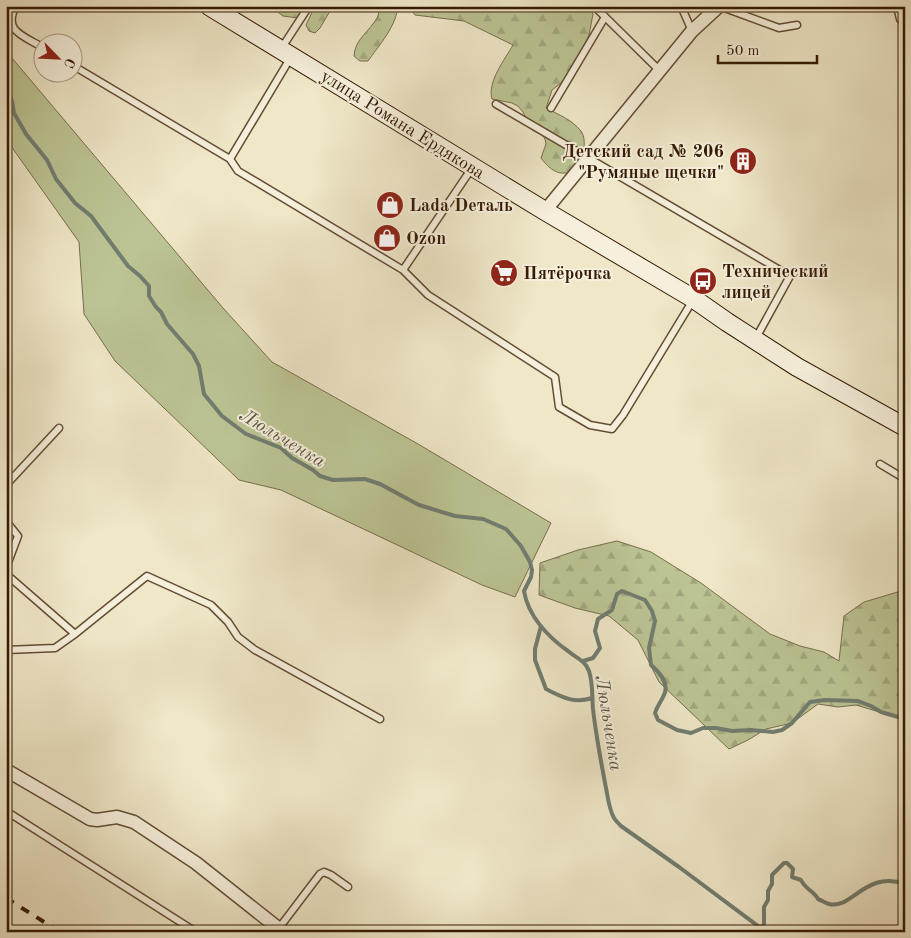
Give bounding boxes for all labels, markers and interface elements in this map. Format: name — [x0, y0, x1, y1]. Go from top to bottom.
north arrow — [32, 32, 82, 82]
scale bar — [718, 32, 817, 64]
text: 50 m — [726, 44, 760, 59]
text: С — [61, 56, 77, 70]
street label: улица Романа Ердякова — [317, 67, 488, 183]
place label: Детский сад № 206 "Румяные щечки" — [562, 143, 724, 182]
building icon: Детский сад № 206 "Румяные щечки" — [728, 146, 758, 176]
shop icon: Lada Dеталь — [375, 190, 405, 220]
place label: Lada Dеталь — [409, 197, 513, 215]
shop icon: Ozon — [372, 223, 402, 253]
place label: Ozon — [406, 230, 446, 248]
supermarket icon: Пятёрочка — [489, 258, 519, 288]
place label: Технический лицей — [722, 263, 829, 302]
place label: Пятёрочка — [523, 265, 611, 283]
bus stop icon: Технический лицей — [688, 266, 718, 296]
water label: Люльченка — [236, 406, 328, 472]
water label: Люльченка — [591, 674, 624, 772]

